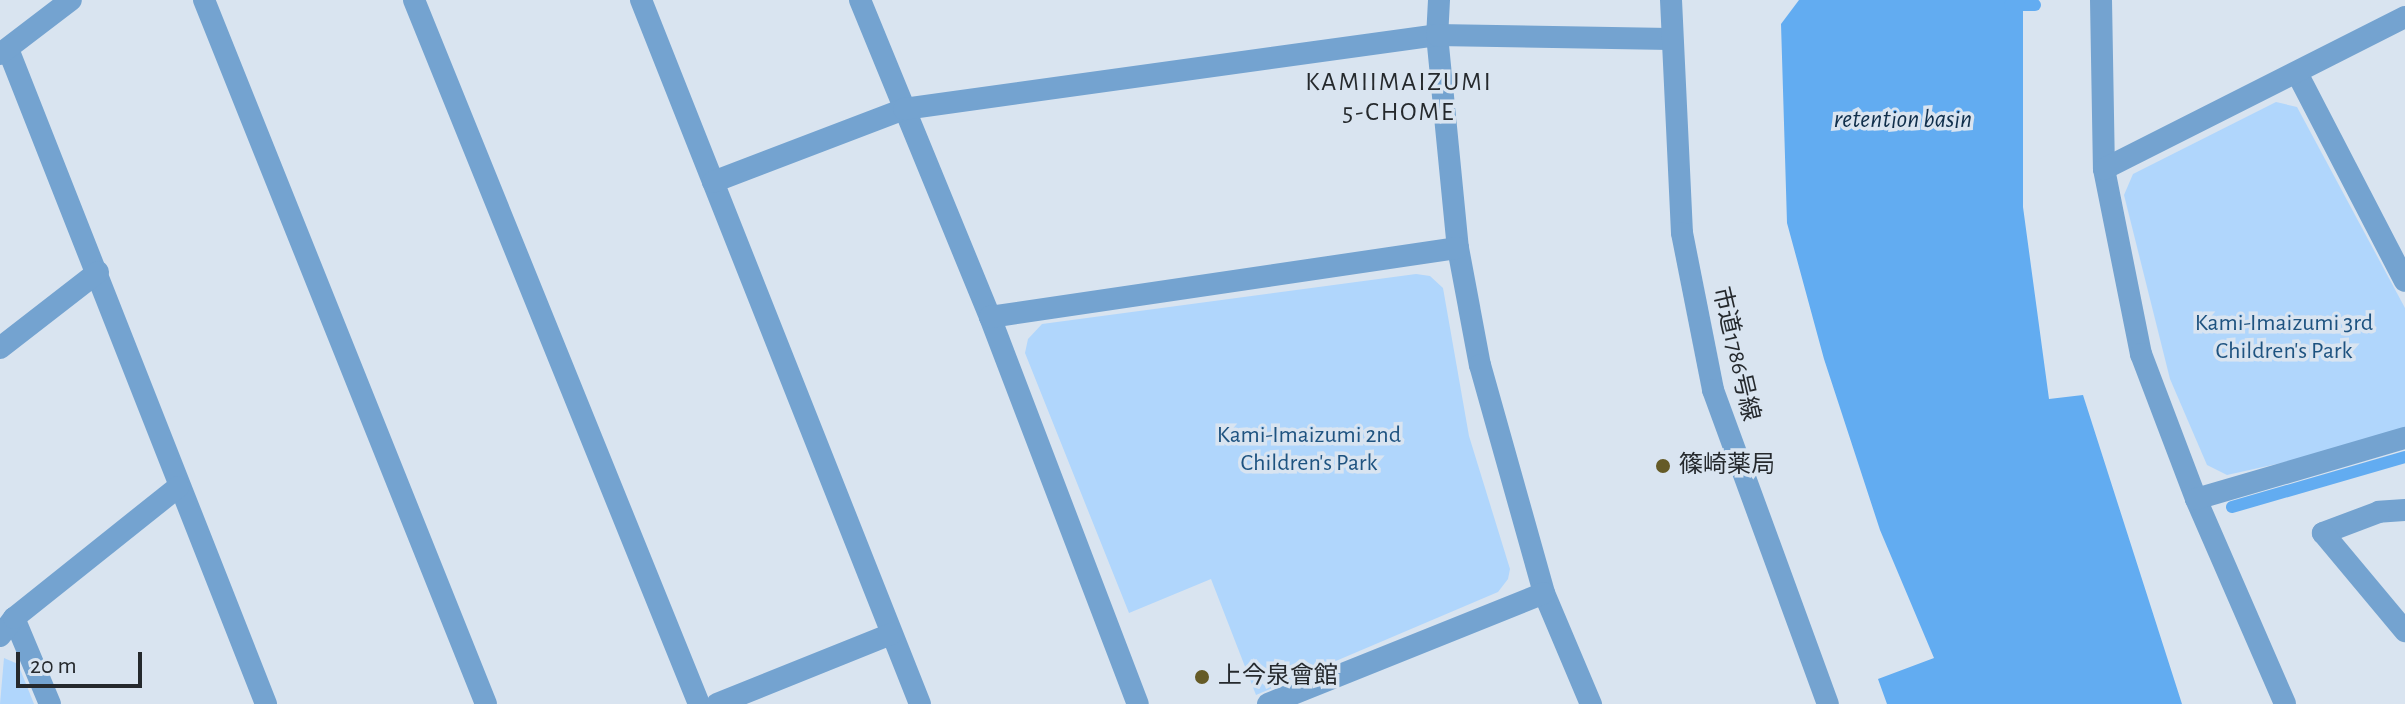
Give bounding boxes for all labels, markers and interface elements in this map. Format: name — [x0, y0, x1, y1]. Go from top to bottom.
district label: KAMIIMAIZUMI 5-CHOME — [1305, 67, 1493, 128]
water label: retention basin — [1834, 104, 1972, 136]
street label: 市道1786号線 — [1706, 284, 1764, 424]
park label: Kami-Imaizumi 3rd Children's Park — [2195, 310, 2373, 366]
park label: Kami-Imaizumi 2nd Children's Park — [1217, 422, 1401, 478]
place label: 篠崎薬局 — [1679, 452, 1775, 480]
marker: 篠崎薬局 — [1654, 457, 1672, 475]
scale bar — [20, 636, 146, 686]
text: 20 m — [30, 654, 77, 678]
place label: 上今泉會館 — [1218, 663, 1338, 691]
marker: 上今泉會館 — [1193, 668, 1211, 686]

